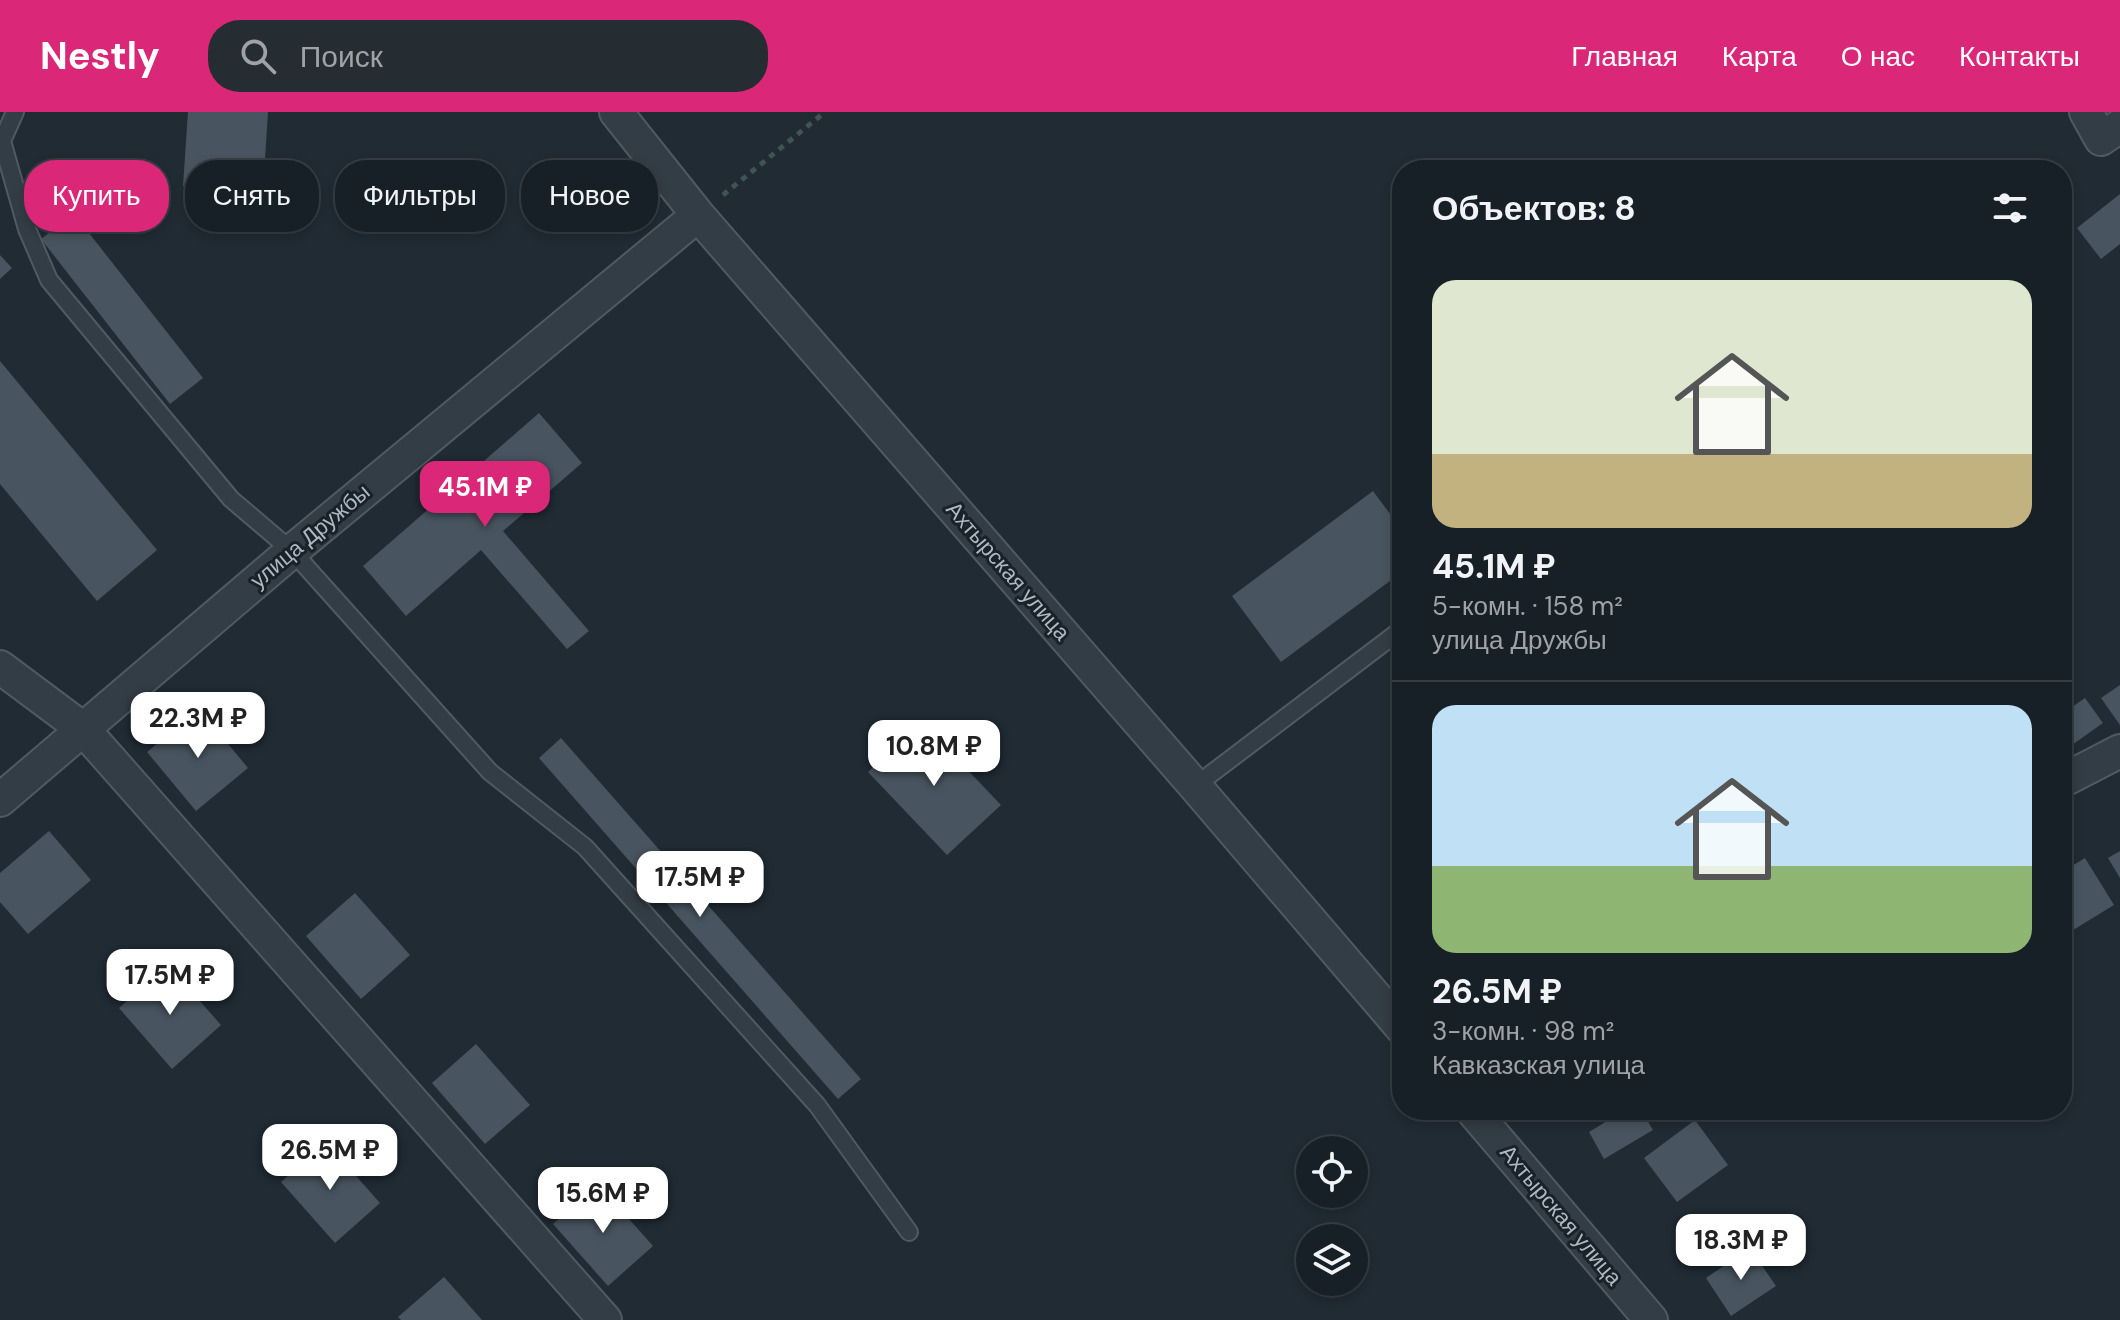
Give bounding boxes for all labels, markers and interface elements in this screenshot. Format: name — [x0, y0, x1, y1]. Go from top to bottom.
search box — [208, 20, 768, 92]
text: Nestly — [40, 31, 160, 81]
icon: search — [236, 34, 280, 78]
text: Поиск — [300, 37, 383, 76]
text: Главная — [1571, 38, 1678, 75]
text: Карта — [1722, 38, 1797, 75]
text: О нас — [1841, 38, 1915, 75]
text: Контакты — [1959, 38, 2080, 75]
chip: Купить — [24, 160, 169, 232]
chip: Снять — [185, 160, 319, 232]
chip: Фильтры — [335, 160, 505, 232]
chip: Новое — [521, 160, 658, 232]
text: Объектов: 8 — [1432, 186, 1636, 231]
icon: filters — [1988, 186, 2032, 230]
icon: home — [1660, 332, 1804, 476]
pin: 45.1M ₽ — [411, 461, 559, 529]
text: 45.1M ₽ — [438, 470, 532, 504]
street label: улица Дружбы — [244, 477, 376, 595]
street label: Ахтырская улица — [940, 495, 1077, 647]
text: 45.1M ₽ — [1432, 544, 1555, 589]
text: 5-комн. · 158 m² — [1432, 589, 1623, 623]
text: улица Дружбы — [1432, 623, 1607, 657]
pin: 22.3M ₽ — [124, 692, 272, 760]
text: 22.3M ₽ — [149, 701, 247, 735]
pin: 10.8M ₽ — [860, 720, 1008, 788]
text: 10.8M ₽ — [886, 729, 982, 763]
icon: home — [1660, 757, 1804, 901]
pin: 17.5M ₽ — [626, 851, 774, 919]
text: 17.5M ₽ — [655, 860, 745, 894]
pin: 17.5M ₽ — [96, 949, 244, 1017]
text: 17.5M ₽ — [125, 958, 215, 992]
text: 26.5M ₽ — [1432, 969, 1562, 1014]
text: 3-комн. · 98 m² — [1432, 1014, 1614, 1048]
text: Кавказская улица — [1432, 1048, 1645, 1082]
pin: 26.5M ₽ — [256, 1124, 404, 1192]
text: 26.5M ₽ — [280, 1133, 380, 1167]
map controls — [1296, 1136, 1368, 1296]
button: locate — [1296, 1136, 1368, 1208]
street label: Ахтырская улица — [1494, 1139, 1629, 1292]
pin: 15.6M ₽ — [529, 1167, 677, 1235]
text: 15.6M ₽ — [556, 1176, 650, 1210]
pin: 18.3M ₽ — [1667, 1214, 1815, 1282]
text: 18.3M ₽ — [1694, 1223, 1788, 1257]
button: layers — [1296, 1224, 1368, 1296]

